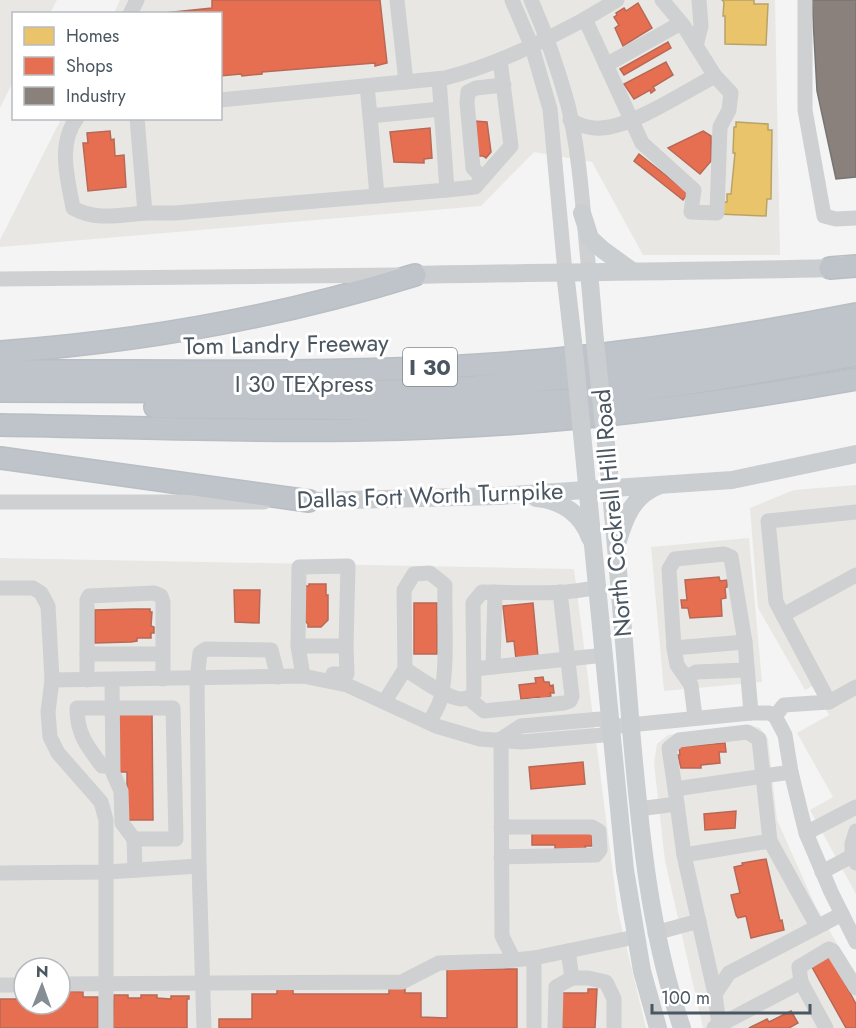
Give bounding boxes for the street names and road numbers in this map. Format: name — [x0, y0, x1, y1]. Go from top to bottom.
street label: Tom Landry Freeway — [183, 325, 389, 363]
road number: I 30 — [403, 348, 457, 386]
street label: I 30 TEXpress — [235, 366, 373, 401]
street label: North Cockrell Hill Road — [584, 387, 640, 639]
street label: Dallas Fort Worth Turnpike — [296, 473, 564, 517]

